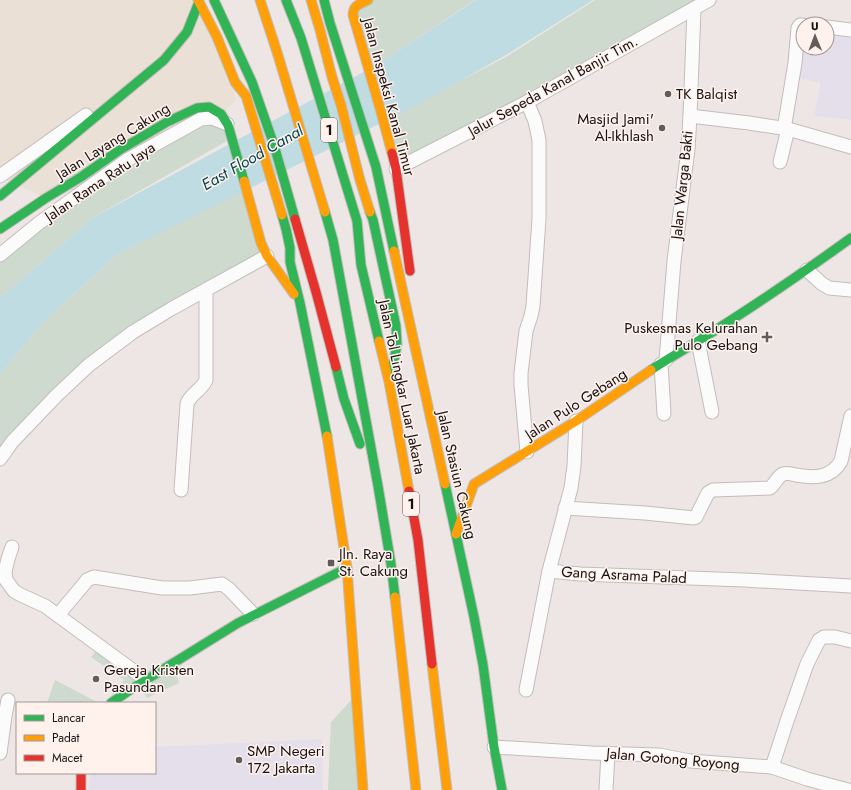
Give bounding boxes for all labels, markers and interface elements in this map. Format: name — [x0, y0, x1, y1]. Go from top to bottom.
street label: Jalan Inspeksi Kanal Timur — [357, 13, 421, 179]
north arrow — [795, 16, 835, 56]
text: U — [811, 18, 819, 34]
street label: Jalur Sepeda Kanal Banjir Tim. — [462, 30, 642, 143]
place label: TK Balqist — [676, 83, 737, 105]
marker: TK Balqist — [663, 89, 673, 99]
street label: Jalan Layang Cakung — [50, 97, 174, 186]
place label: Masjid Jami' Al-Ikhlash — [577, 108, 654, 147]
water label: East Flood Canal — [197, 118, 309, 196]
road number: 1 — [321, 118, 337, 142]
marker: Masjid Jami' Al-Ikhlash — [657, 123, 667, 133]
street label: Jalan Warga Bakti — [665, 130, 699, 242]
street label: Jalan Rama Ratu Jaya — [39, 137, 160, 228]
street label: Jalan Tol Lingkar Luar Jakarta — [372, 296, 431, 476]
place label: Puskesmas Kelurahan Pulo Gebang — [624, 317, 758, 356]
marker: Puskesmas Kelurahan Pulo Gebang — [761, 331, 773, 343]
street label: Jalan Pulo Gebang — [519, 363, 631, 446]
street label: Jalan Stasiun Cakung — [431, 407, 482, 541]
road number: 1 — [403, 492, 419, 516]
place label: Jln. Raya St. Cakung — [337, 543, 408, 582]
marker: Jln. Raya St. Cakung — [326, 558, 336, 568]
street label: Gang Asrama Palad — [561, 561, 687, 589]
place label: Gereja Kristen Pasundan — [104, 659, 194, 698]
marker: Gereja Kristen Pasundan — [91, 674, 101, 684]
legend — [16, 702, 156, 774]
text: Lancar — [52, 709, 86, 727]
text: Padat — [52, 729, 80, 747]
place label: SMP Negeri 172 Jakarta — [247, 740, 325, 779]
street label: Jalan Gotong Royong — [603, 742, 741, 776]
text: Macet — [52, 749, 82, 767]
marker: SMP Negeri 172 Jakarta — [234, 755, 244, 765]

